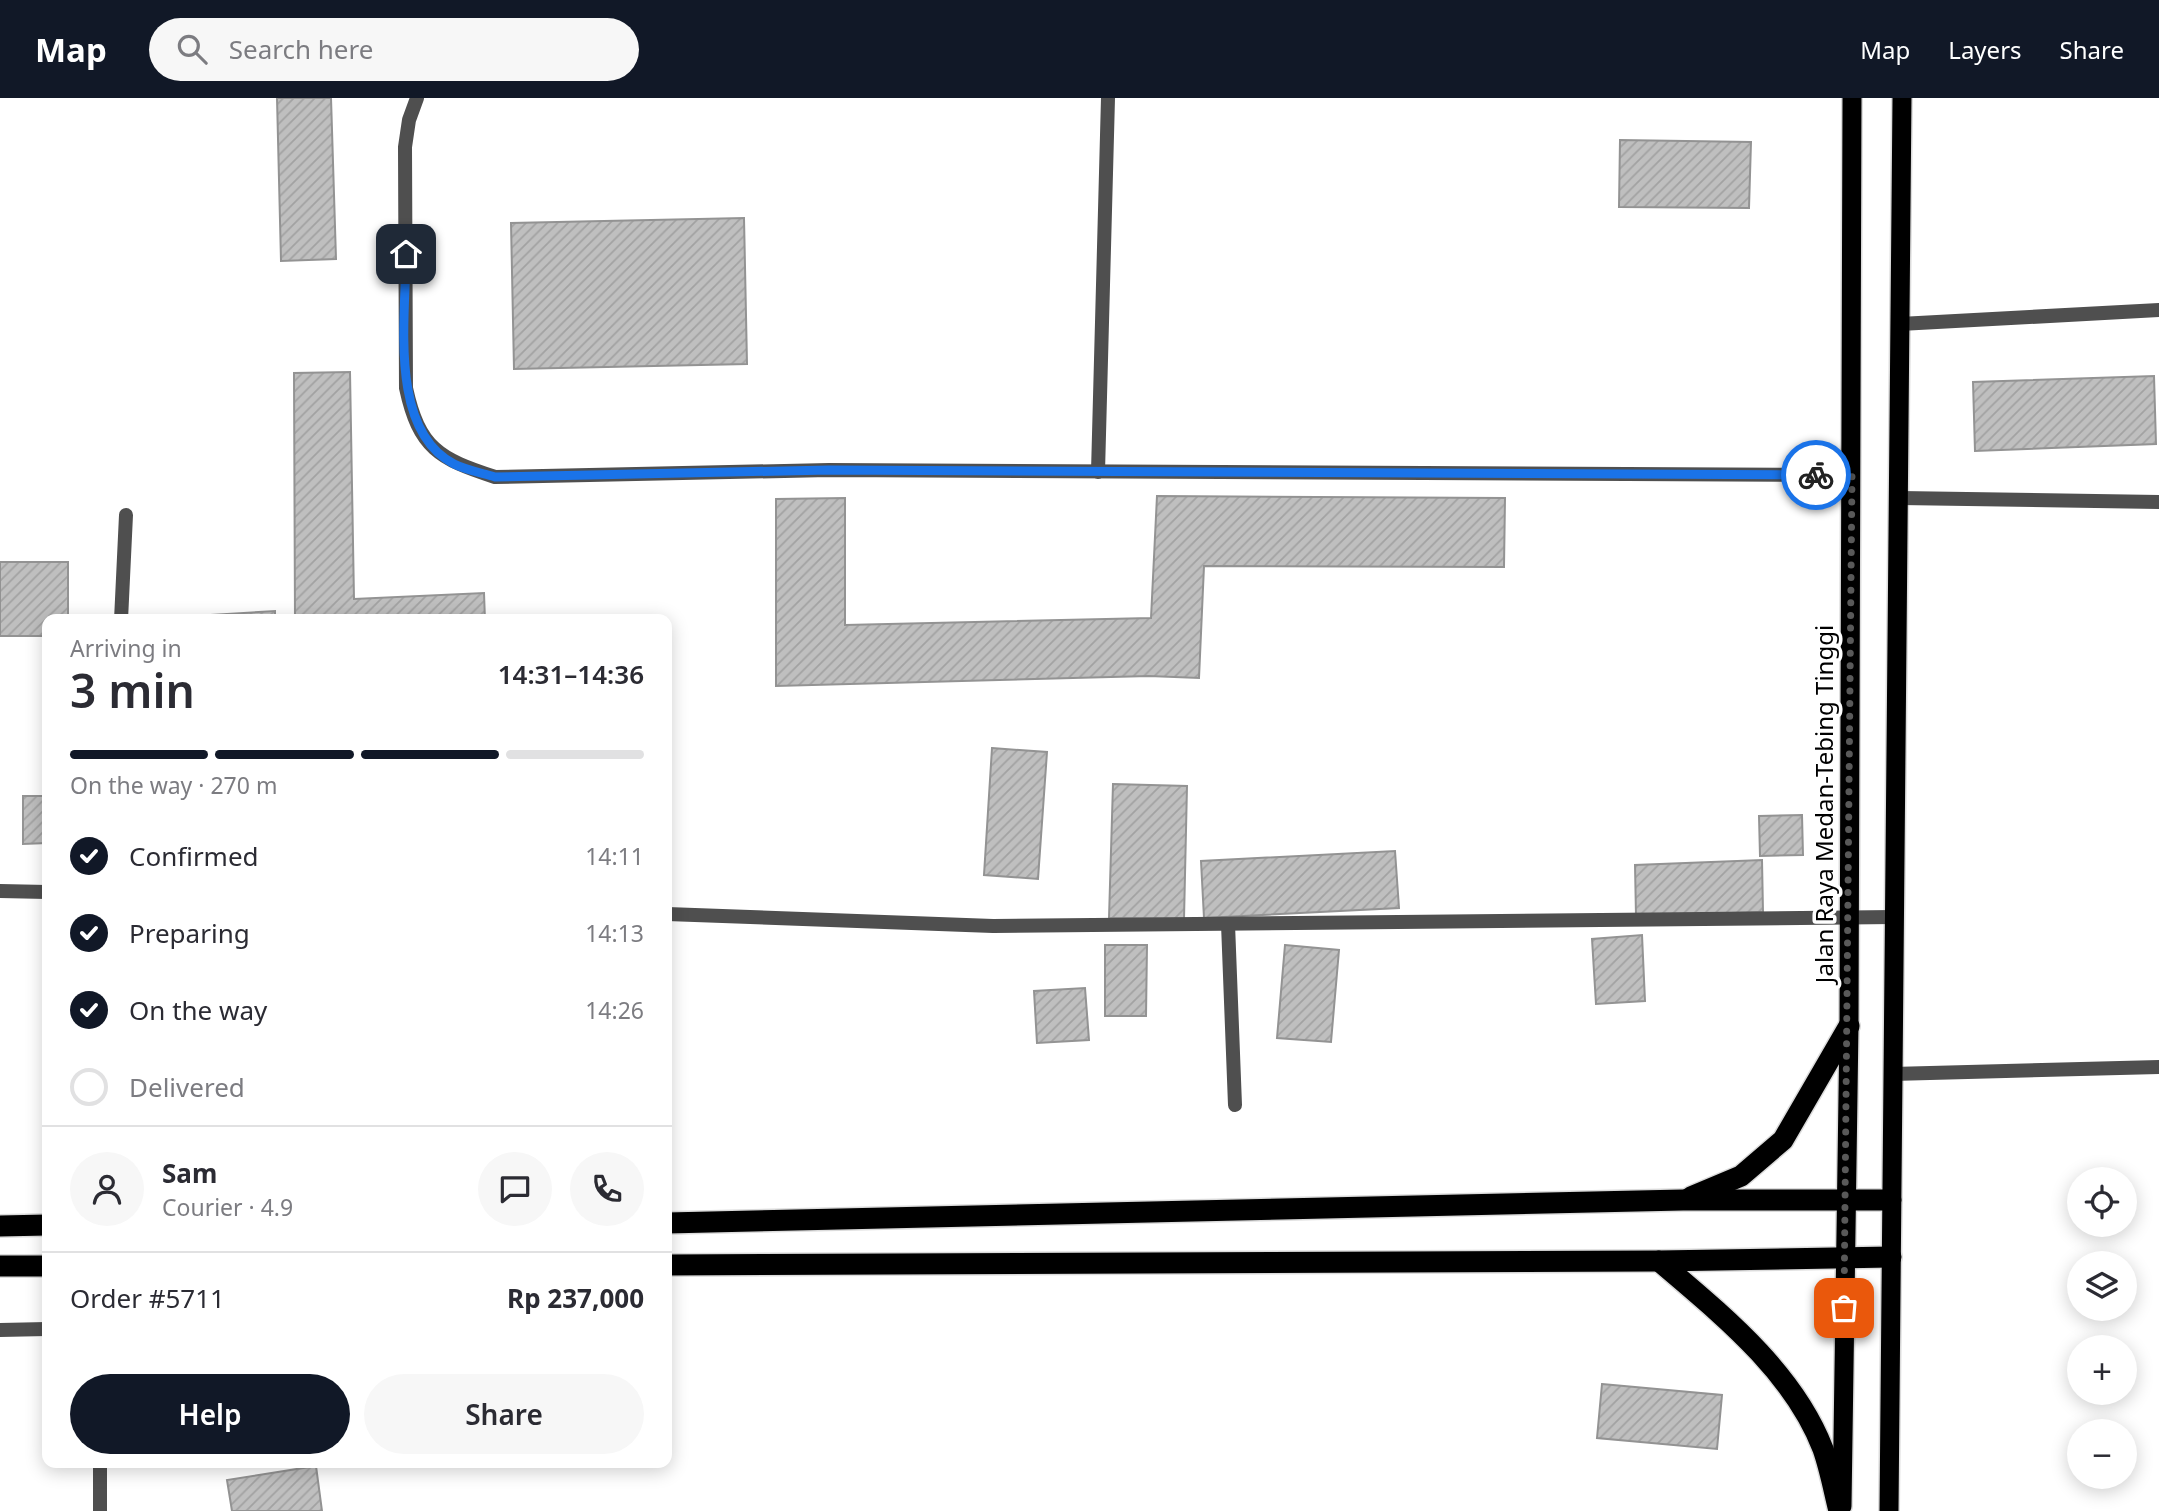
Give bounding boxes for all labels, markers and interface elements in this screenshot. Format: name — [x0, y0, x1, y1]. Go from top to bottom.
search box — [149, 18, 639, 81]
text: Map — [35, 27, 107, 72]
icon: search — [173, 30, 211, 68]
text: Search here — [229, 31, 373, 67]
text: Map — [1860, 33, 1910, 66]
text: Layers — [1948, 33, 2022, 66]
text: Share — [2060, 33, 2124, 66]
pin — [376, 224, 436, 284]
icon: home — [387, 235, 425, 273]
courier — [1781, 440, 1851, 510]
icon: bike — [1797, 456, 1835, 494]
street label: Jalan Raya Medan-Tebing Tinggi — [1807, 625, 1840, 985]
text: Arriving in — [70, 632, 182, 664]
text: 14:31–14:36 — [498, 656, 644, 692]
text: 3 min — [70, 659, 195, 721]
text: On the way · 270 m — [70, 769, 277, 801]
icon: check — [70, 837, 108, 875]
text: Confirmed — [129, 838, 259, 874]
text: 14:11 — [585, 840, 644, 872]
icon: check — [70, 914, 108, 952]
text: Preparing — [129, 915, 250, 951]
text: 14:13 — [585, 917, 644, 949]
icon: check — [70, 991, 108, 1029]
text: On the way — [129, 992, 267, 1028]
text: 14:26 — [585, 994, 644, 1026]
text: Delivered — [129, 1069, 245, 1105]
button: person — [70, 1152, 144, 1226]
button: chat — [478, 1152, 552, 1226]
button: phone — [570, 1152, 644, 1226]
text: Sam — [162, 1155, 217, 1191]
map controls — [2067, 1167, 2137, 1489]
button: locate — [2067, 1167, 2137, 1237]
text: Courier · 4.9 — [162, 1191, 293, 1223]
button: layers — [2067, 1251, 2137, 1321]
pin — [1814, 1278, 1874, 1338]
text: Order #5711 — [70, 1280, 225, 1316]
text: Rp 237,000 — [507, 1280, 644, 1316]
icon: bag — [1825, 1289, 1863, 1327]
button: + — [2067, 1335, 2137, 1405]
button: Help — [70, 1374, 350, 1454]
button: Share — [364, 1374, 644, 1454]
button: − — [2067, 1419, 2137, 1489]

